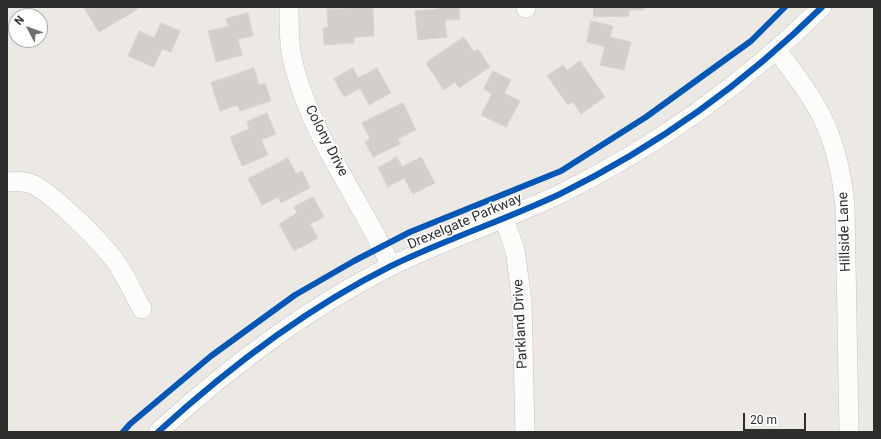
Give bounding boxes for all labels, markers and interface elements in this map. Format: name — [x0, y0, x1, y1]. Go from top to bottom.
north arrow — [8, 8, 48, 48]
text: N — [12, 13, 27, 28]
street label: Colony Drive — [301, 103, 351, 179]
street label: Drexelgate Parkway — [405, 190, 525, 254]
street label: Hillside Lane — [835, 192, 855, 272]
street label: Parkland Drive — [510, 279, 532, 369]
scale bar — [745, 405, 808, 431]
text: 20 m — [750, 413, 777, 427]

